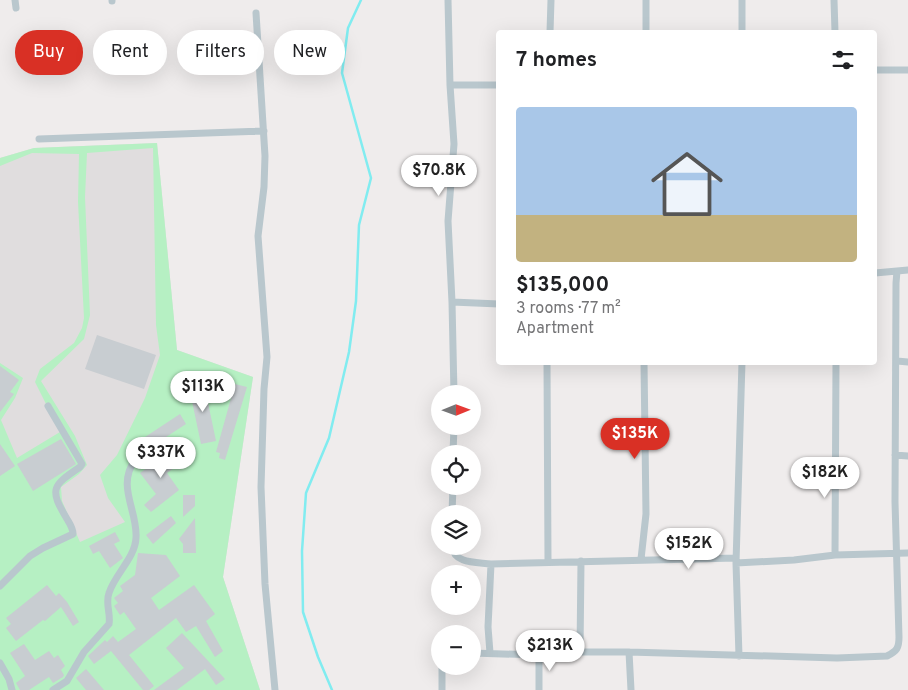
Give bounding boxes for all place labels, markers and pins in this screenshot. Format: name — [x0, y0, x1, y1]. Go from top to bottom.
pin: $70.8K — [398, 154, 480, 197]
pin: $113K — [168, 370, 238, 413]
pin: $135K — [600, 418, 670, 460]
pin: $337K — [126, 436, 196, 479]
pin: $182K — [790, 456, 860, 499]
pin: $152K — [654, 528, 724, 570]
pin: $213K — [515, 630, 585, 672]

